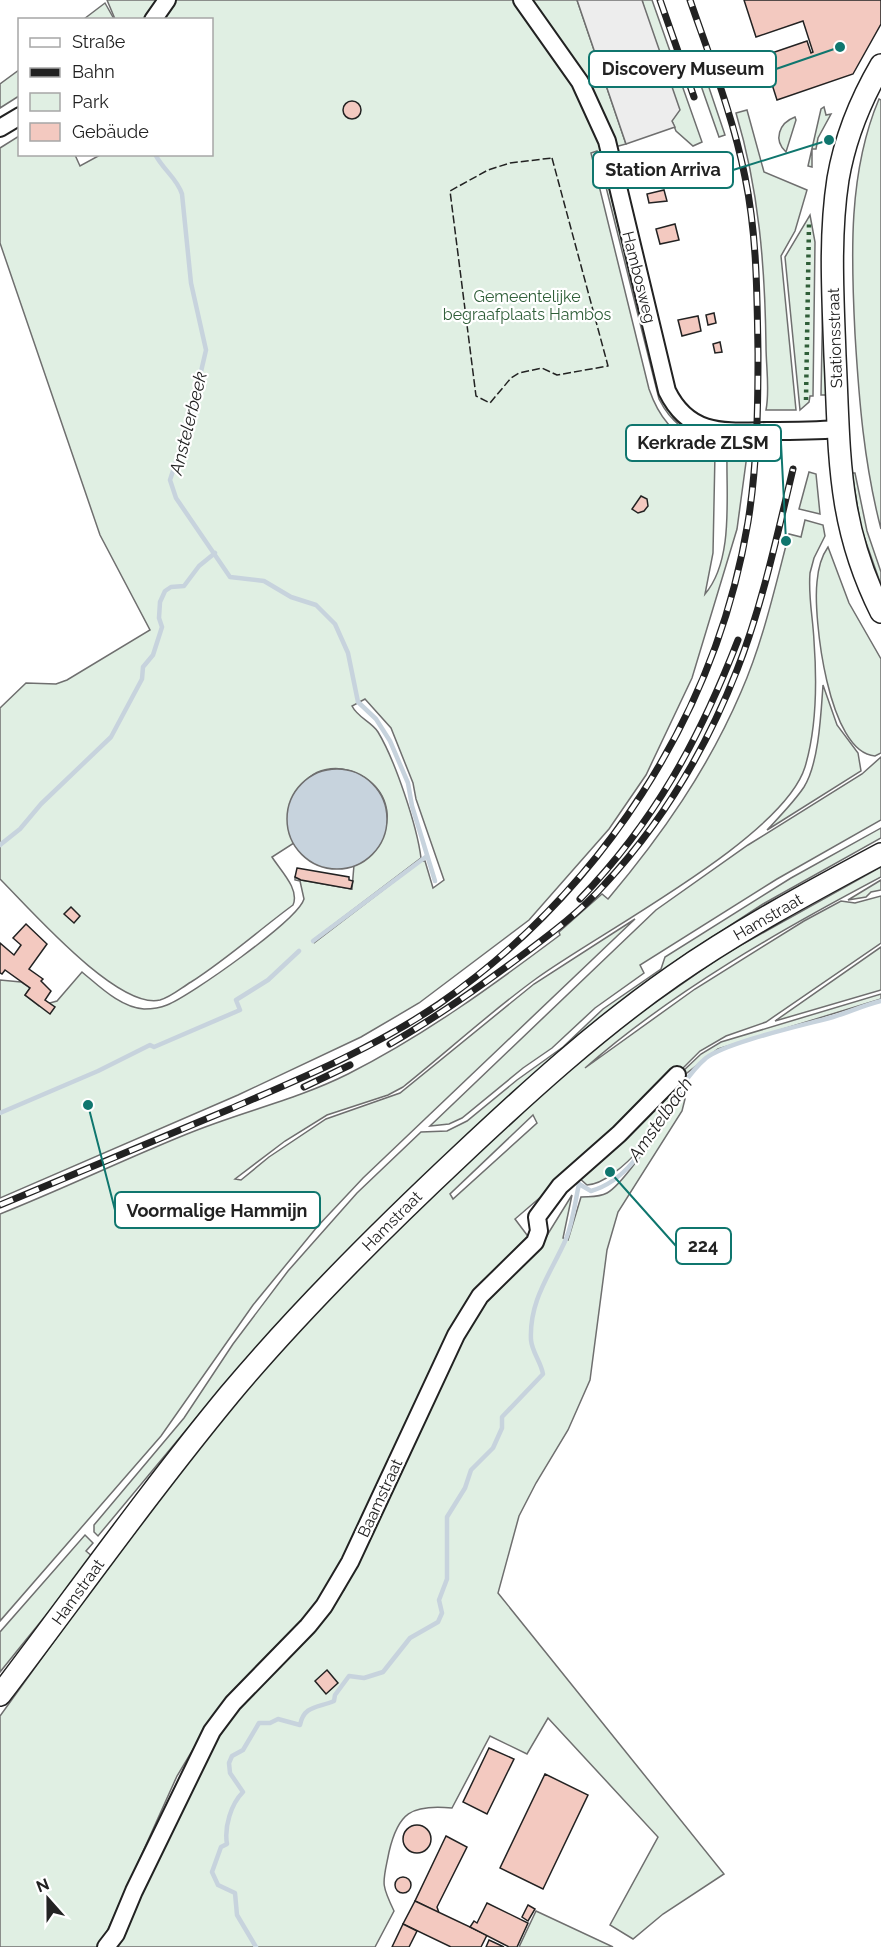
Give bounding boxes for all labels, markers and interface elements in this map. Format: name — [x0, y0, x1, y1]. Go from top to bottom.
legend — [18, 18, 213, 156]
text: Straße — [72, 31, 126, 52]
callout: Discovery Museum — [589, 51, 776, 87]
text: Discovery Museum — [602, 58, 764, 79]
text: Bahn — [72, 61, 115, 82]
text: Park — [72, 91, 109, 112]
text: Gebäude — [72, 121, 149, 142]
callout: Station Arriva — [593, 152, 733, 188]
text: Station Arriva — [605, 159, 721, 180]
street label: Hambosweg — [618, 229, 660, 325]
park label: Gemeentelijke begraafplaats Hambos — [443, 287, 611, 324]
street label: Stationsstraat — [824, 287, 846, 389]
water label: Anstelerbeek — [165, 369, 211, 478]
callout: Kerkrade ZLSM — [626, 425, 781, 461]
text: Kerkrade ZLSM — [637, 432, 769, 453]
street label: Hamstraat — [730, 889, 806, 944]
water label: Amstelbach — [623, 1073, 696, 1166]
street label: Hamstraat — [358, 1187, 426, 1255]
callout: Voormalige Hammijn — [115, 1192, 320, 1228]
text: Voormalige Hammijn — [127, 1200, 307, 1221]
callout: 224 — [676, 1228, 731, 1264]
text: 224 — [688, 1235, 718, 1256]
street label: Baamstraat — [354, 1455, 407, 1540]
street label: Hamstraat — [48, 1555, 109, 1629]
north arrow — [18, 1869, 78, 1929]
text: N — [34, 1874, 52, 1897]

